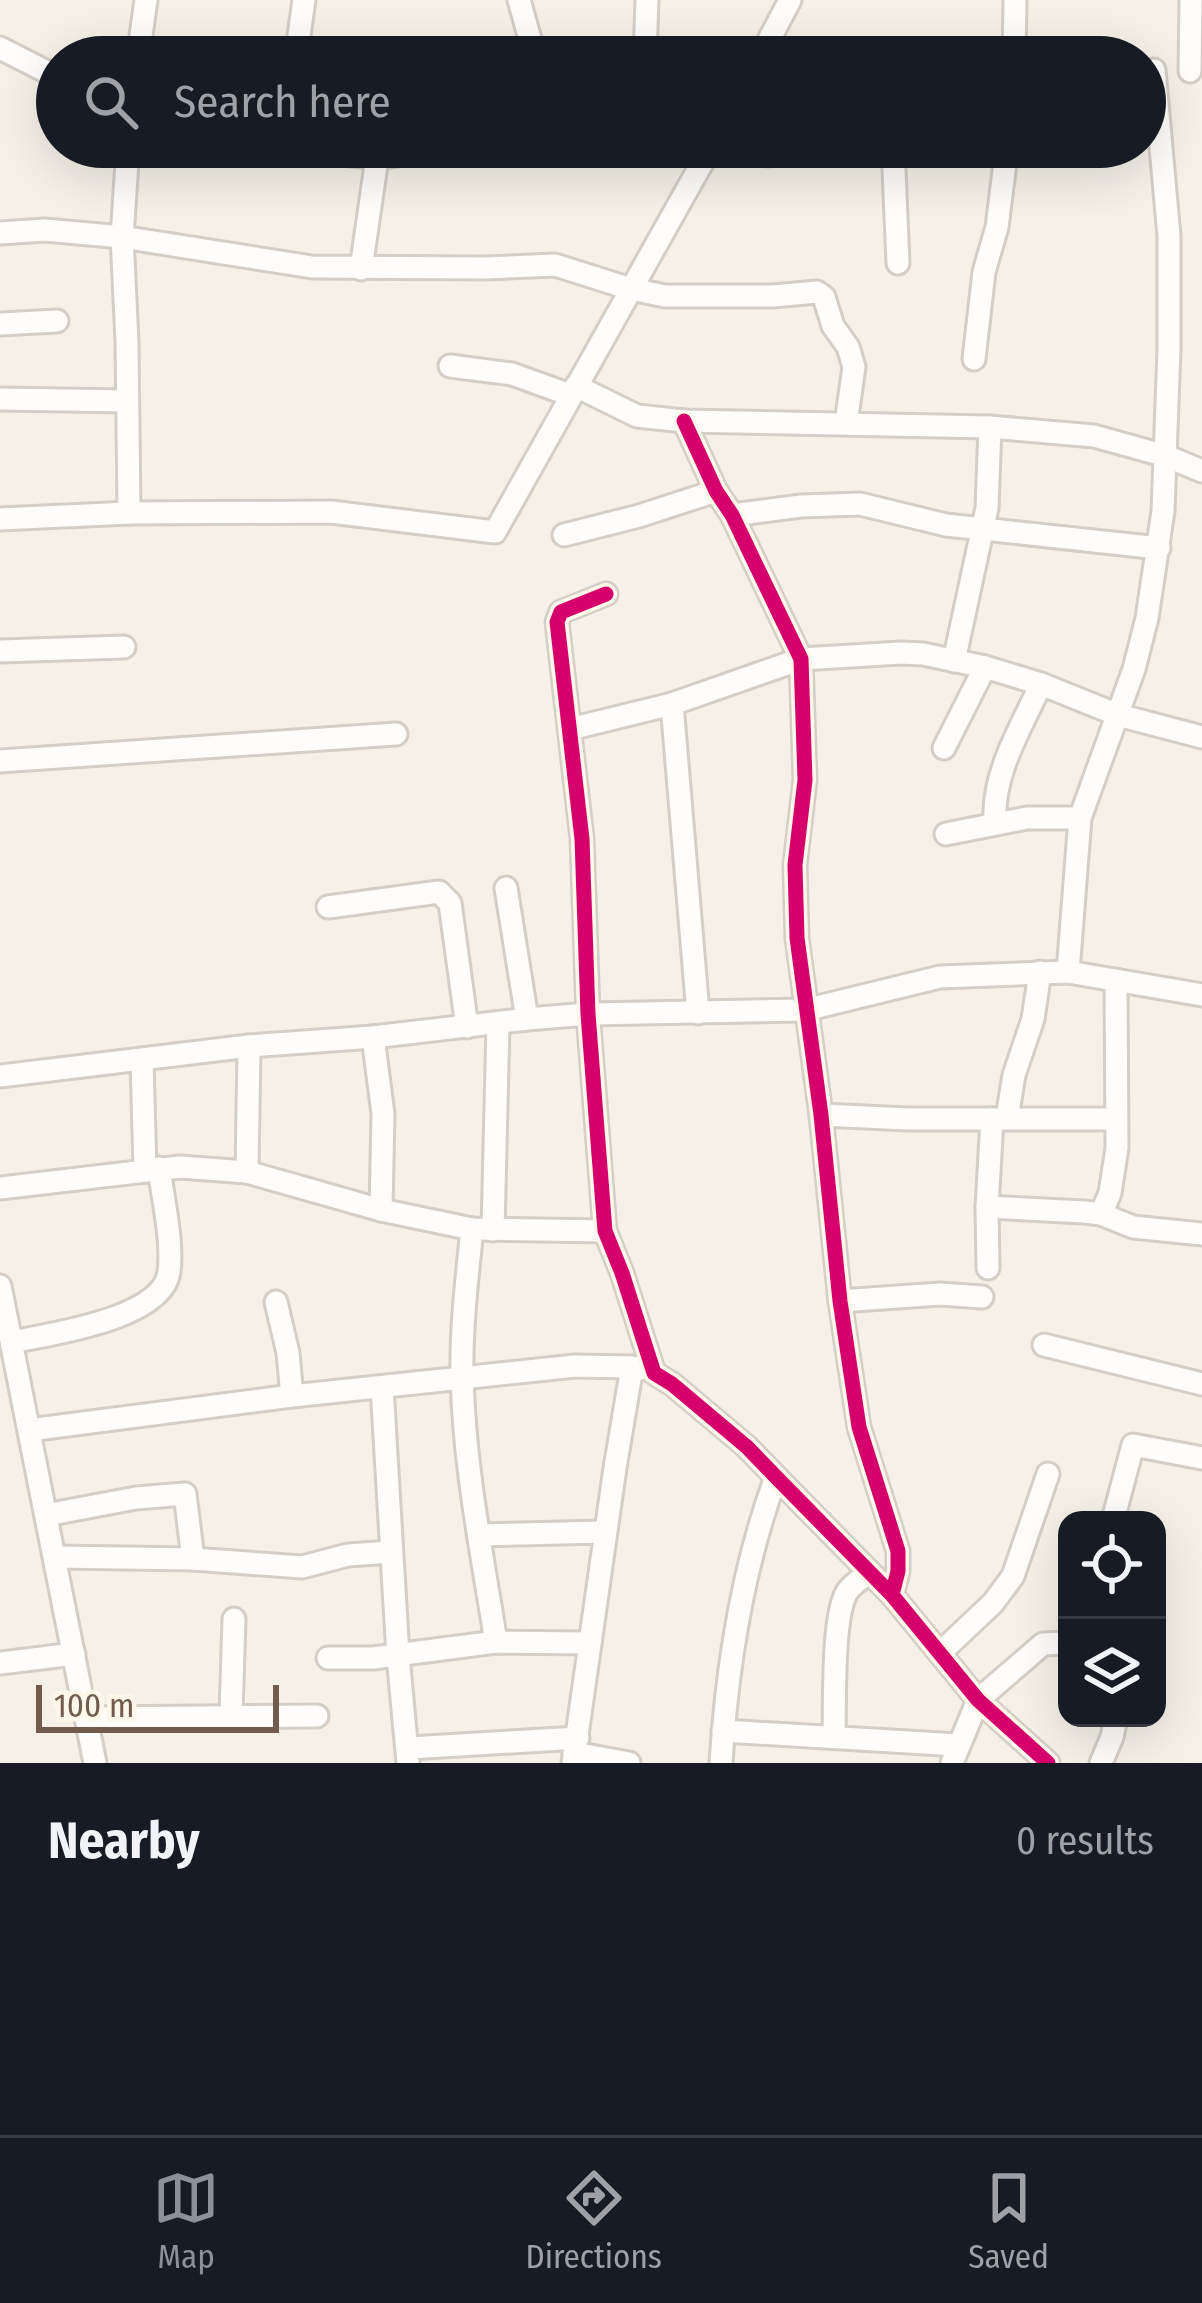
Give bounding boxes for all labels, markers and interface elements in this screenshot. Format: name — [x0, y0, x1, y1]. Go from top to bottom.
search box — [36, 36, 1166, 168]
icon: search — [78, 69, 144, 135]
text: Search here — [174, 75, 391, 129]
map controls — [1058, 1511, 1166, 1727]
button: locate — [1058, 1511, 1166, 1619]
button: layers — [1058, 1619, 1166, 1727]
scale bar — [36, 1679, 279, 1732]
text: 100 m — [54, 1686, 134, 1726]
text: Nearby — [48, 1810, 200, 1872]
text: 0 results — [1016, 1818, 1154, 1864]
tab: Map — [153, 2165, 219, 2277]
tab: Directions — [525, 2165, 662, 2277]
tab: Saved — [968, 2165, 1049, 2277]

